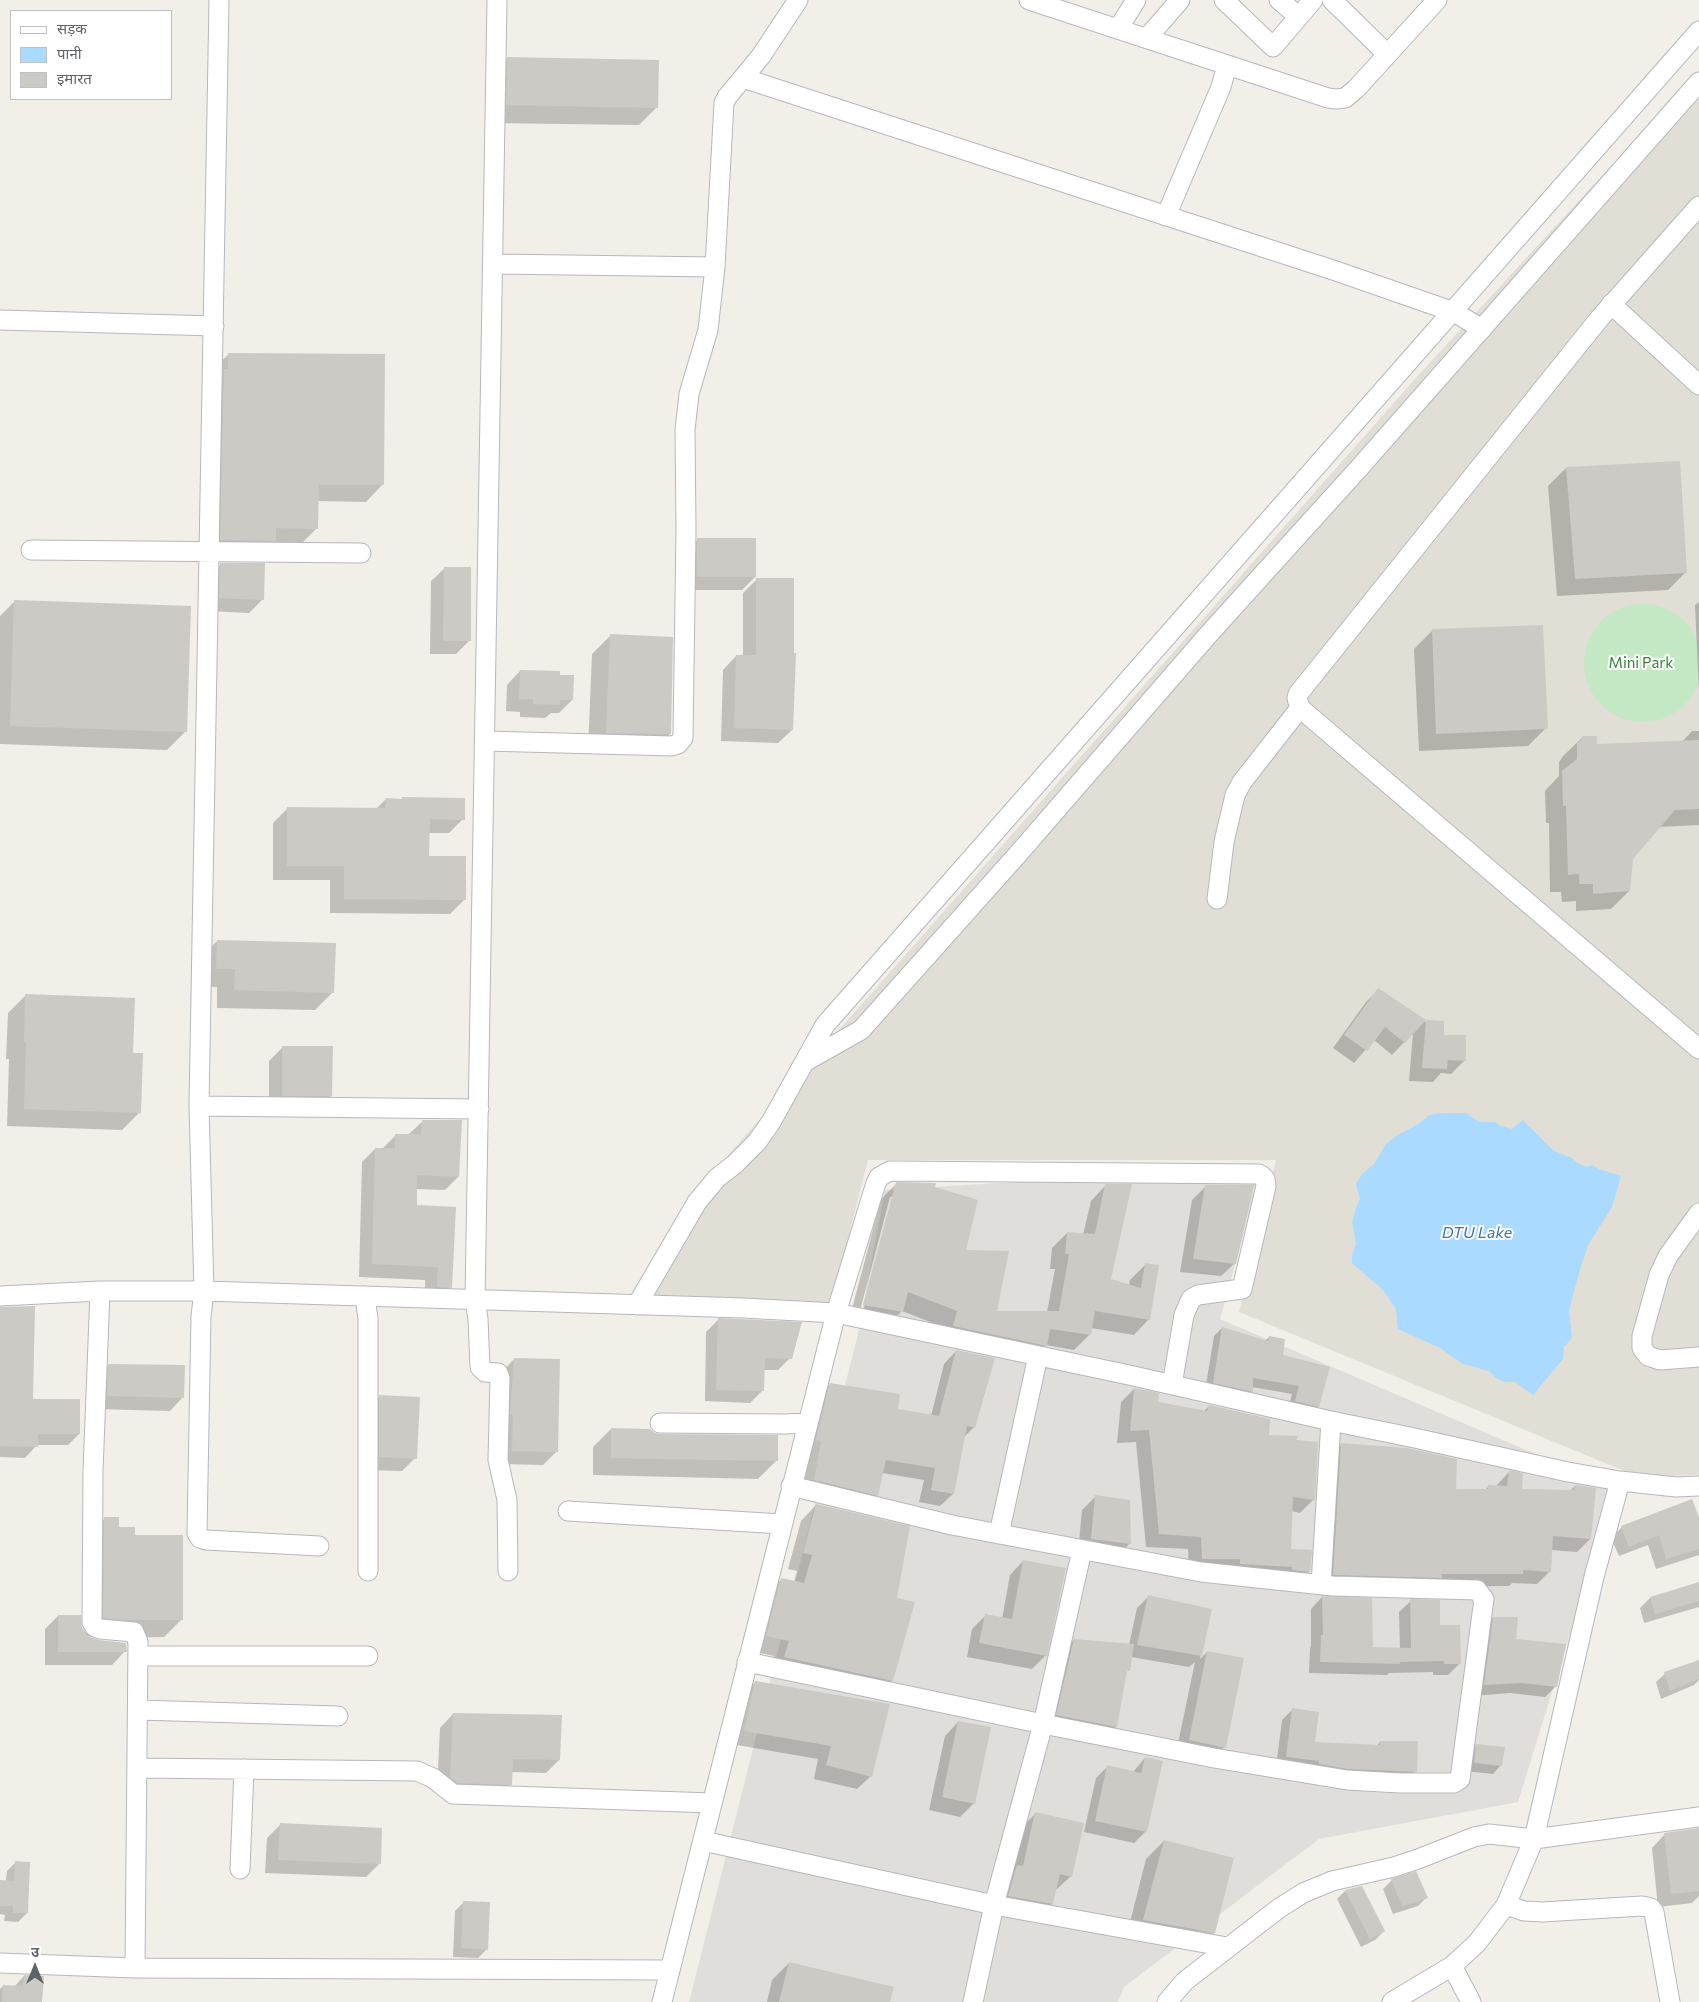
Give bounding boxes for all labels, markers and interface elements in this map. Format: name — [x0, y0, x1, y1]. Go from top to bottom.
legend — [10, 10, 172, 100]
text: सड़क — [57, 19, 87, 37]
text: पानी — [57, 44, 82, 62]
text: इमारत — [57, 69, 92, 87]
park label: Mini Park — [1609, 654, 1673, 672]
water label: DTU Lake — [1442, 1223, 1512, 1243]
north arrow — [10, 1942, 60, 1992]
text: उ — [31, 1943, 39, 1960]

